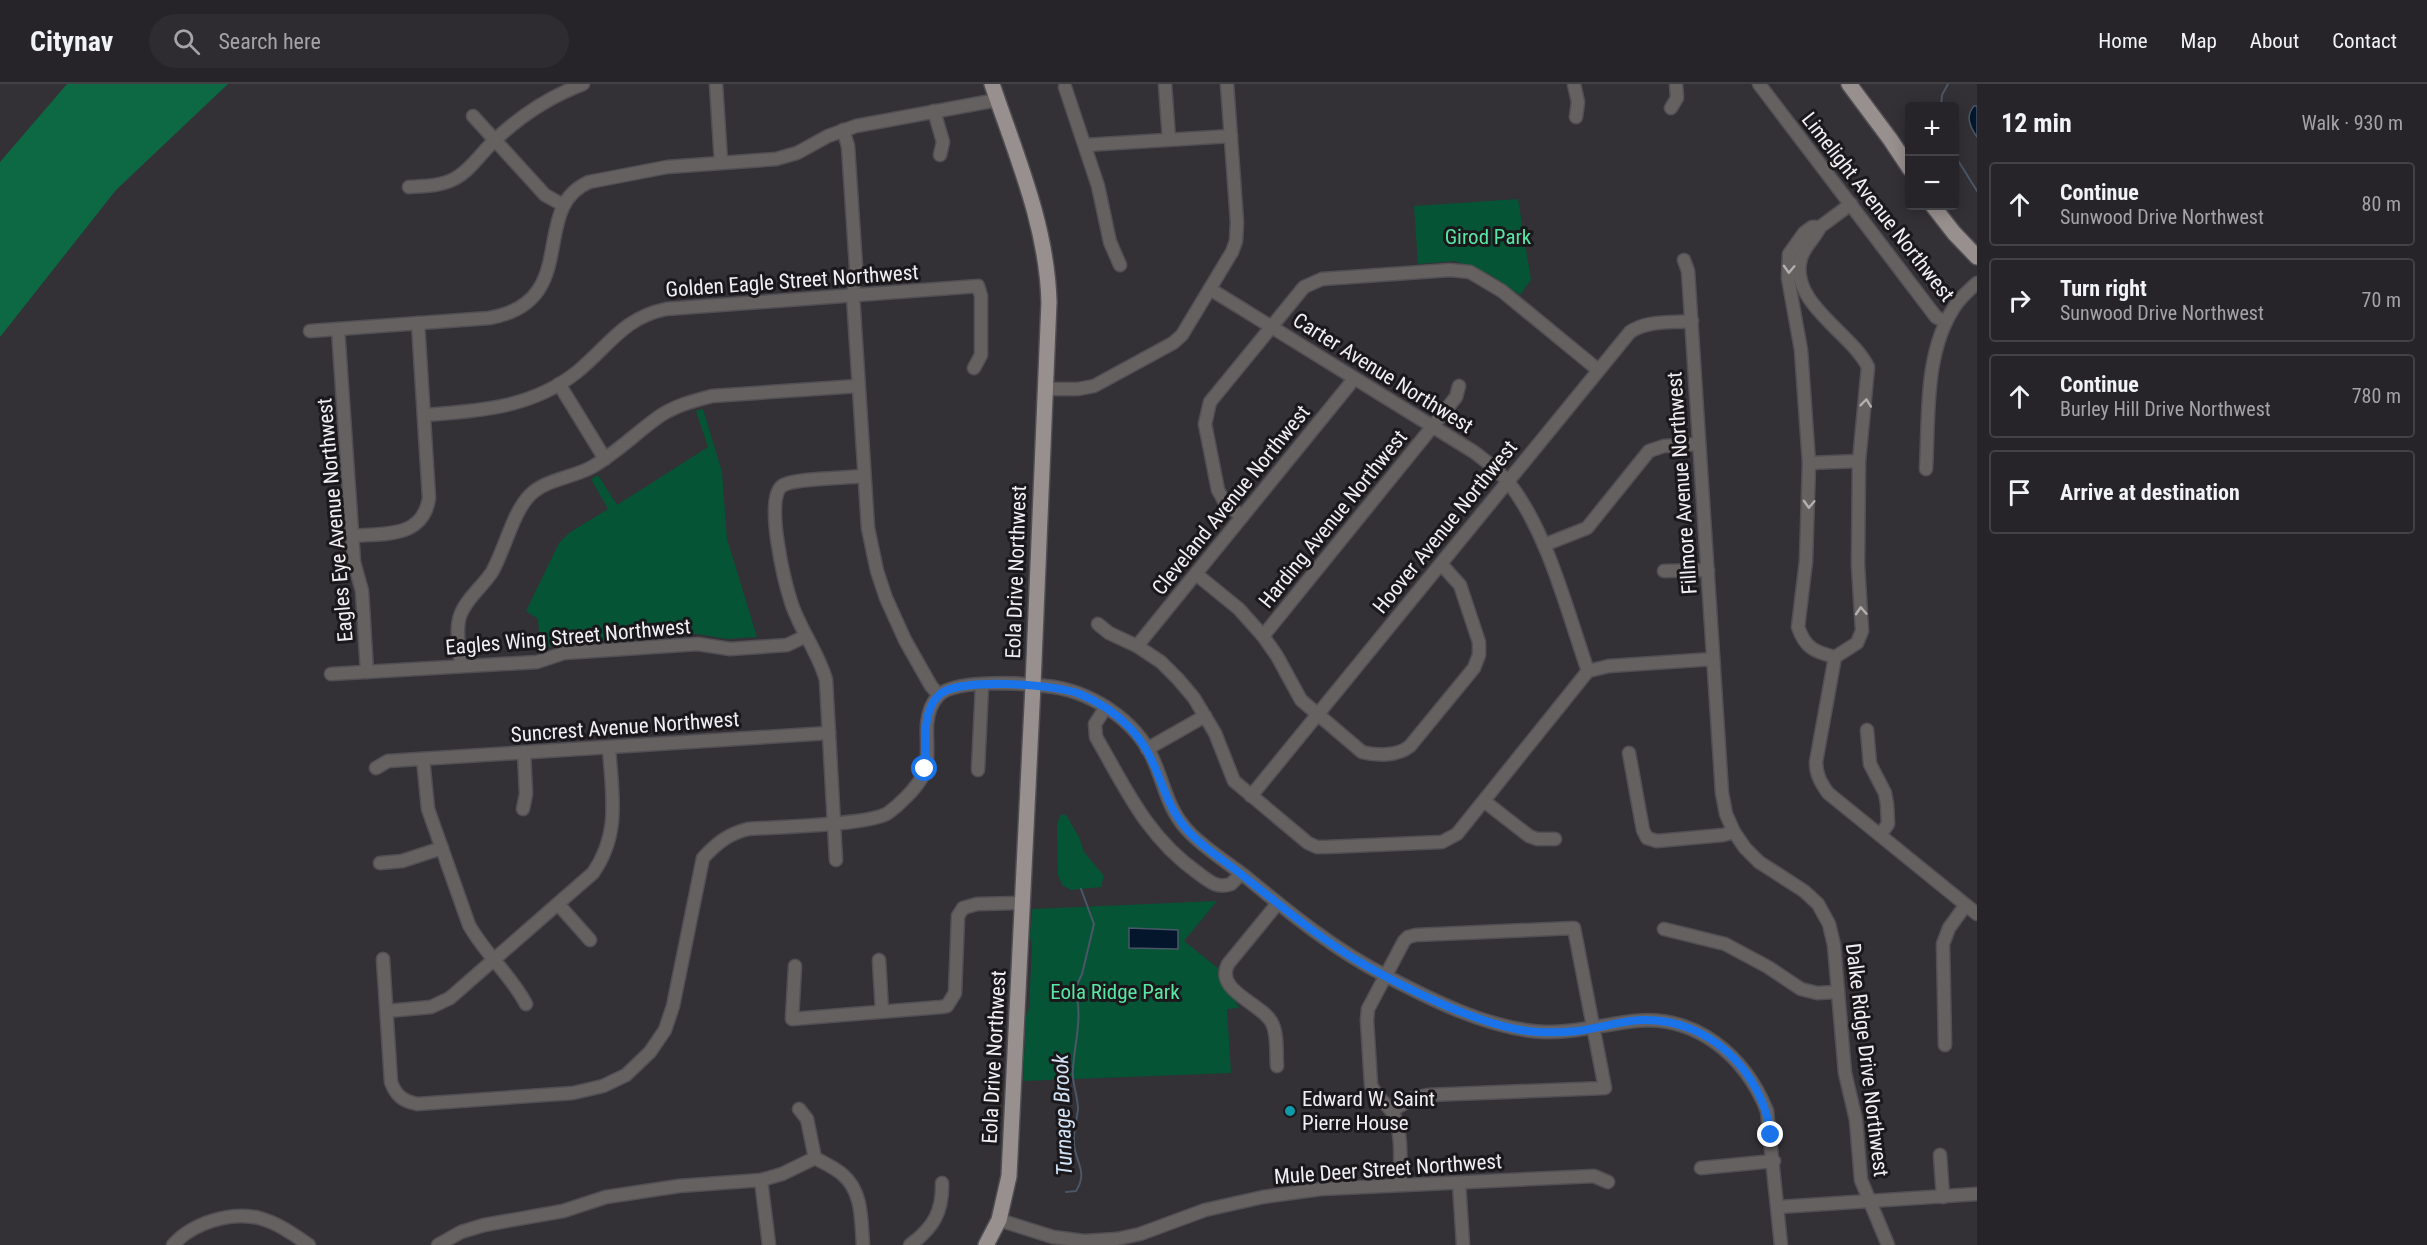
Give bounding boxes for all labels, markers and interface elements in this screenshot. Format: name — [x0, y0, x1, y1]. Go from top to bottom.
search box — [149, 14, 569, 68]
text: Citynav — [30, 25, 113, 58]
icon: search — [170, 25, 203, 58]
text: Search here — [218, 29, 321, 54]
text: Home — [2098, 29, 2148, 53]
text: Map — [2181, 29, 2217, 53]
text: About — [2250, 29, 2299, 53]
text: Contact — [2332, 29, 2397, 53]
map controls — [1905, 102, 1959, 210]
button: + — [1905, 102, 1959, 156]
street label: Limelight Avenue Northwest — [1797, 108, 1959, 306]
text: 12 min — [2001, 108, 2072, 138]
text: Walk · 930 m — [2302, 111, 2403, 135]
button: − — [1905, 156, 1959, 210]
text: Continue — [2060, 180, 2139, 205]
icon: ahead — [2003, 188, 2036, 221]
text: 80 m — [2362, 192, 2401, 216]
text: Sunwood Drive Northwest — [2060, 205, 2264, 229]
park label: Girod Park — [1445, 225, 1532, 249]
street label: Golden Eagle Street Northwest — [665, 260, 919, 302]
one-way arrow — [1782, 264, 1795, 273]
text: Turn right — [2060, 276, 2147, 301]
icon: right — [2003, 284, 2036, 317]
text: 70 m — [2362, 288, 2401, 312]
text: Sunwood Drive Northwest — [2060, 301, 2264, 325]
street label: Carter Avenue Northwest — [1289, 308, 1477, 438]
street label: Fillmore Avenue Northwest — [1662, 371, 1702, 595]
text: Continue — [2060, 372, 2139, 397]
icon: ahead — [2003, 380, 2036, 413]
text: 780 m — [2352, 384, 2401, 408]
street label: Eagles Eye Avenue Northwest — [312, 397, 358, 643]
text: Burley Hill Drive Northwest — [2060, 397, 2271, 421]
one-way arrow — [1859, 398, 1872, 407]
street label: Cleveland Avenue Northwest — [1147, 400, 1315, 600]
street label: Harding Avenue Northwest — [1254, 425, 1412, 613]
street label: Hoover Avenue Northwest — [1368, 436, 1522, 618]
icon: arrive — [2003, 476, 2036, 509]
text: Arrive at destination — [2060, 480, 2240, 505]
street label: Eola Drive Northwest — [1001, 485, 1031, 659]
one-way arrow — [1802, 500, 1815, 509]
one-way arrow — [1855, 607, 1868, 616]
street label: Eagles Wing Street Northwest — [444, 614, 692, 660]
street label: Suncrest Avenue Northwest — [510, 707, 740, 747]
route start — [911, 755, 937, 781]
street label: Dalke Ridge Drive Northwest — [1841, 942, 1893, 1178]
street label: Eola Drive Northwest — [977, 970, 1011, 1144]
park label: Eola Ridge Park — [1050, 980, 1180, 1004]
water label: Turnage Brook — [1048, 1053, 1077, 1176]
place label: Edward W. Saint Pierre House — [1302, 1087, 1435, 1135]
marker: Edward W. Saint Pierre House — [1283, 1104, 1297, 1118]
route end — [1757, 1121, 1783, 1147]
street label: Mule Deer Street Northwest — [1273, 1149, 1503, 1189]

